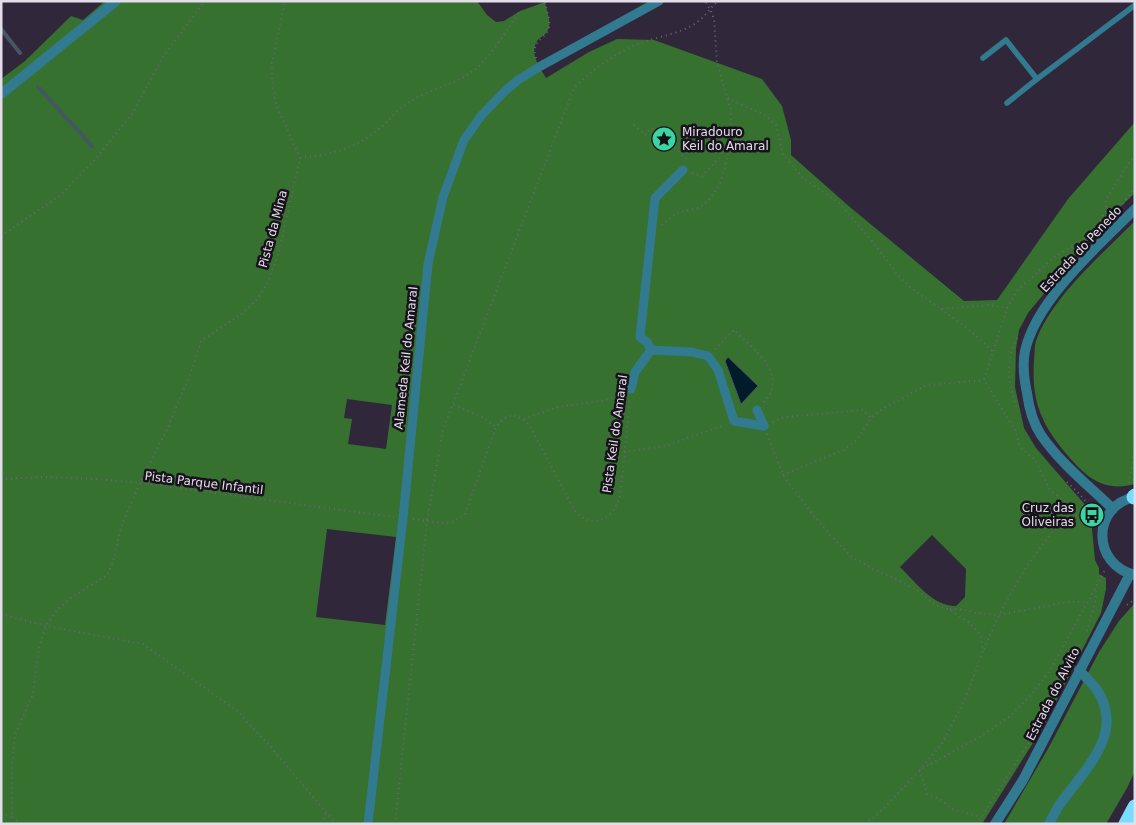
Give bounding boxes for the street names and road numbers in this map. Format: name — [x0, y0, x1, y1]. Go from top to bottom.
street label: Pista da Mina — [256, 189, 290, 269]
street label: Estrada do Penedo — [1038, 203, 1124, 295]
street label: Alameda Keil do Amaral — [392, 286, 420, 430]
street label: Pista Keil do Amaral — [600, 374, 630, 494]
street label: Pista Parque Infantil — [144, 469, 264, 497]
street label: Estrada do Alvito — [1024, 645, 1082, 743]

